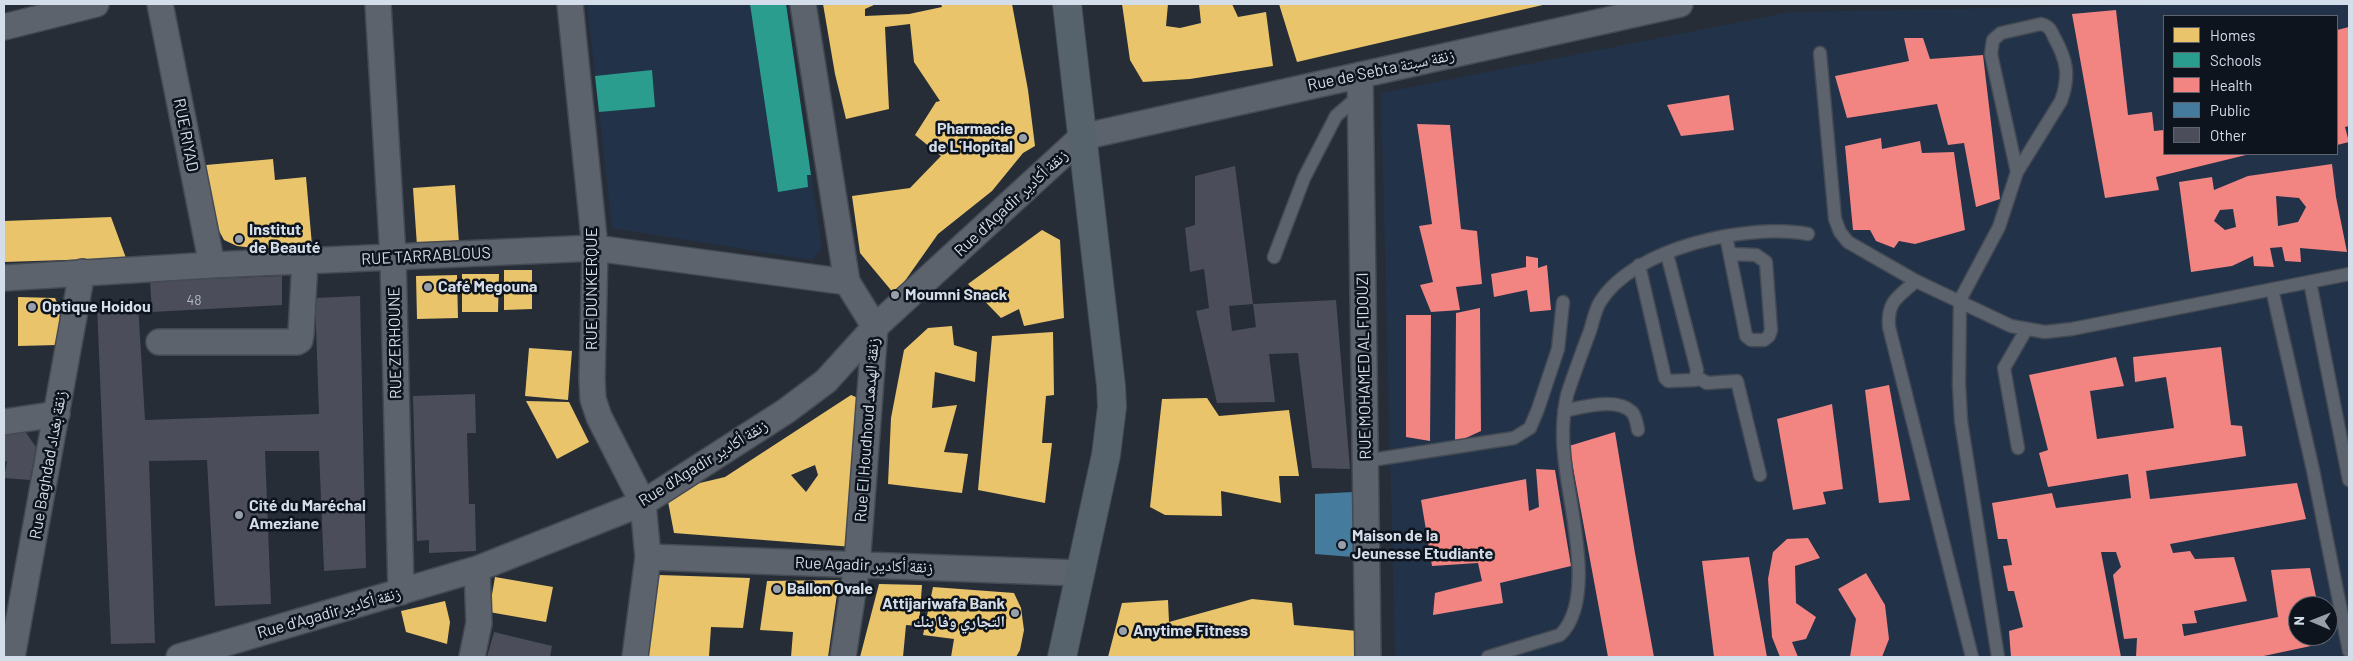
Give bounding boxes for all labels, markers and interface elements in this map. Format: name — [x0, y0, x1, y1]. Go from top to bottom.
legend — [2163, 15, 2338, 155]
text: Homes — [2210, 26, 2255, 44]
street label: Rue de Sebta زنقة سبتة — [1306, 45, 1456, 95]
text: Schools — [2210, 51, 2262, 69]
text: Health — [2210, 76, 2252, 94]
street label: RUE RIYAD — [169, 97, 203, 173]
text: Public — [2210, 101, 2250, 119]
place label: Pharmacie de L´Hopital — [929, 119, 1013, 157]
text: Other — [2210, 126, 2246, 144]
marker: Pharmacie de L´Hopital — [1017, 132, 1029, 144]
street label: Rue d'Agadir زنقة أكادير — [950, 145, 1072, 261]
place label: Institut de Beauté — [249, 220, 320, 258]
street label: RUE DUNKERQUE — [582, 228, 602, 350]
marker: Institut de Beauté — [233, 233, 245, 245]
street label: RUE TARRABLOUS — [361, 243, 491, 269]
street label: RUE MOHAMED AL FIDOUZI — [1353, 272, 1375, 460]
place label: Café Megouna — [438, 277, 537, 297]
marker: Café Megouna — [422, 281, 434, 293]
place label: Moumni Snack — [905, 285, 1007, 305]
street label: RUE ZERHOUNE — [384, 287, 406, 399]
marker: Moumni Snack — [889, 289, 901, 301]
house number: 48 — [186, 292, 202, 308]
place label: Optique Hoidou — [42, 297, 151, 317]
marker: Optique Hoidou — [26, 301, 38, 313]
street label: Rue El Houdhoud زنقة الهدهد — [851, 337, 883, 523]
street label: Rue Baghdad زنقة بغداد — [25, 389, 71, 541]
street label: Rue d'Agadir زنقة أكادير — [635, 416, 771, 510]
place label: Cité du Maréchal Ameziane — [249, 496, 366, 534]
marker: Cité du Maréchal Ameziane — [233, 509, 245, 521]
place label: Maison de la Jeunesse Etudiante — [1352, 526, 1493, 564]
marker: Maison de la Jeunesse Etudiante — [1336, 539, 1348, 551]
street label: Rue Agadir زنقة أكادير — [795, 553, 933, 577]
place label: Ballon Ovale — [787, 579, 873, 599]
street label: Rue d'Agadir زنقة أكادير — [255, 583, 403, 643]
marker: Ballon Ovale — [771, 583, 783, 595]
place label: Attijariwafa Bank التجاري وفا بنك — [882, 594, 1005, 632]
north arrow — [2288, 596, 2338, 646]
marker: Attijariwafa Bank التجاري وفا بنك — [1009, 607, 1021, 619]
text: N — [2290, 616, 2307, 626]
place label: Anytime Fitness — [1133, 621, 1248, 641]
marker: Anytime Fitness — [1117, 625, 1129, 637]

